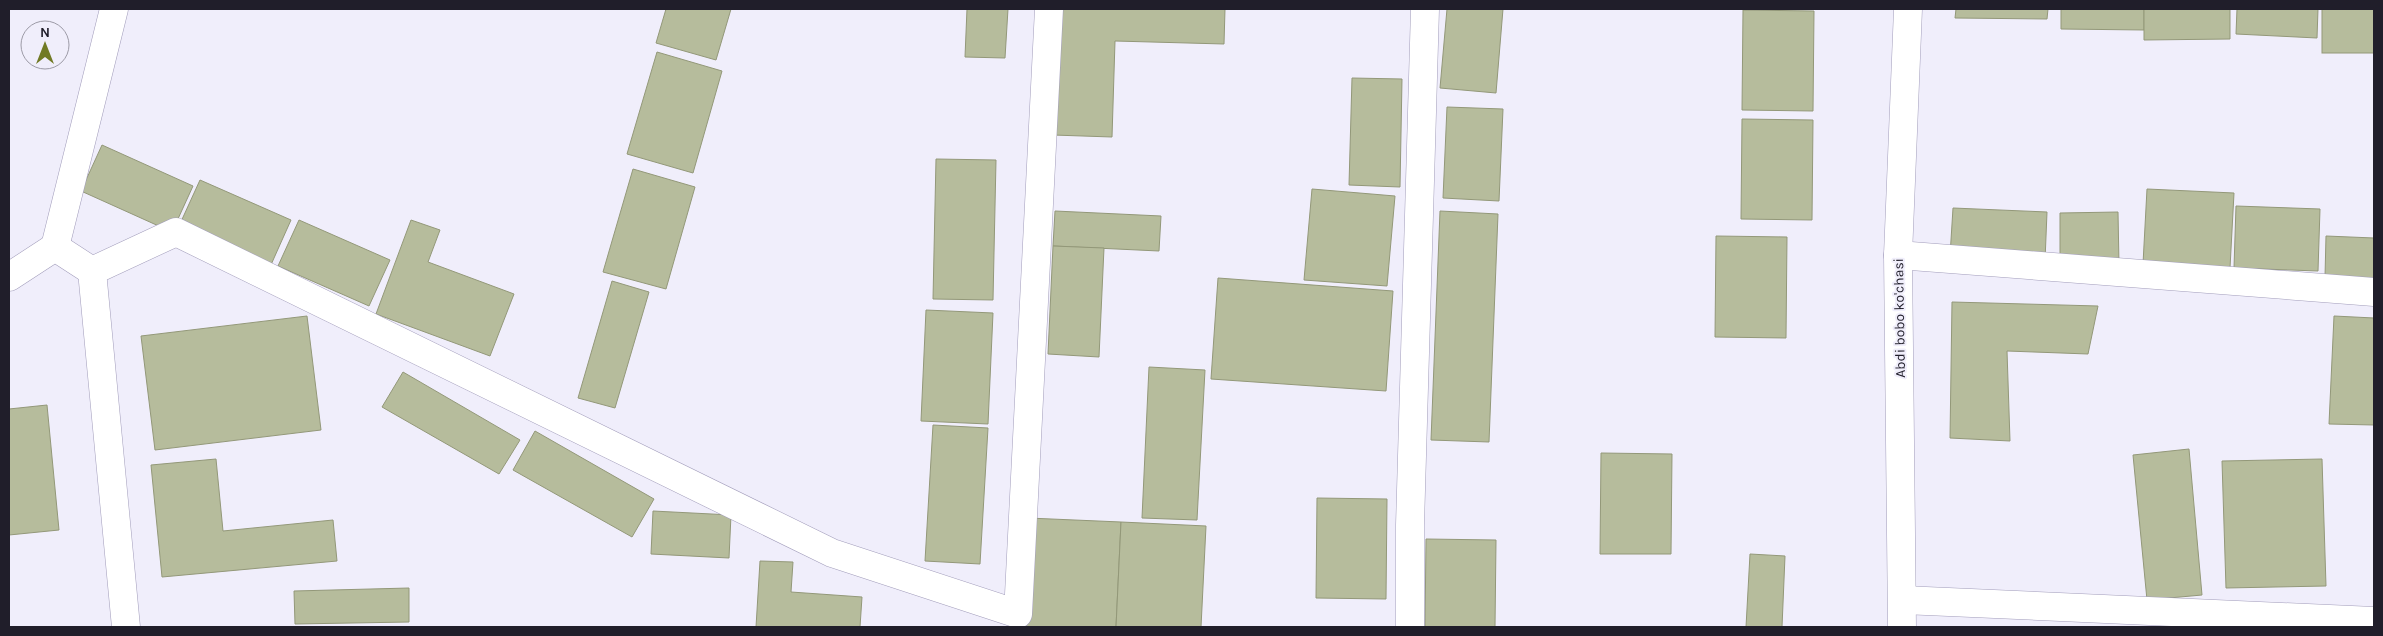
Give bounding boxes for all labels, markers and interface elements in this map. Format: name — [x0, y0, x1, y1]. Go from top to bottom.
north arrow — [20, 20, 70, 70]
text: N — [40, 24, 50, 41]
street label: Abdi bobo ko'chasi — [1890, 258, 1909, 378]

